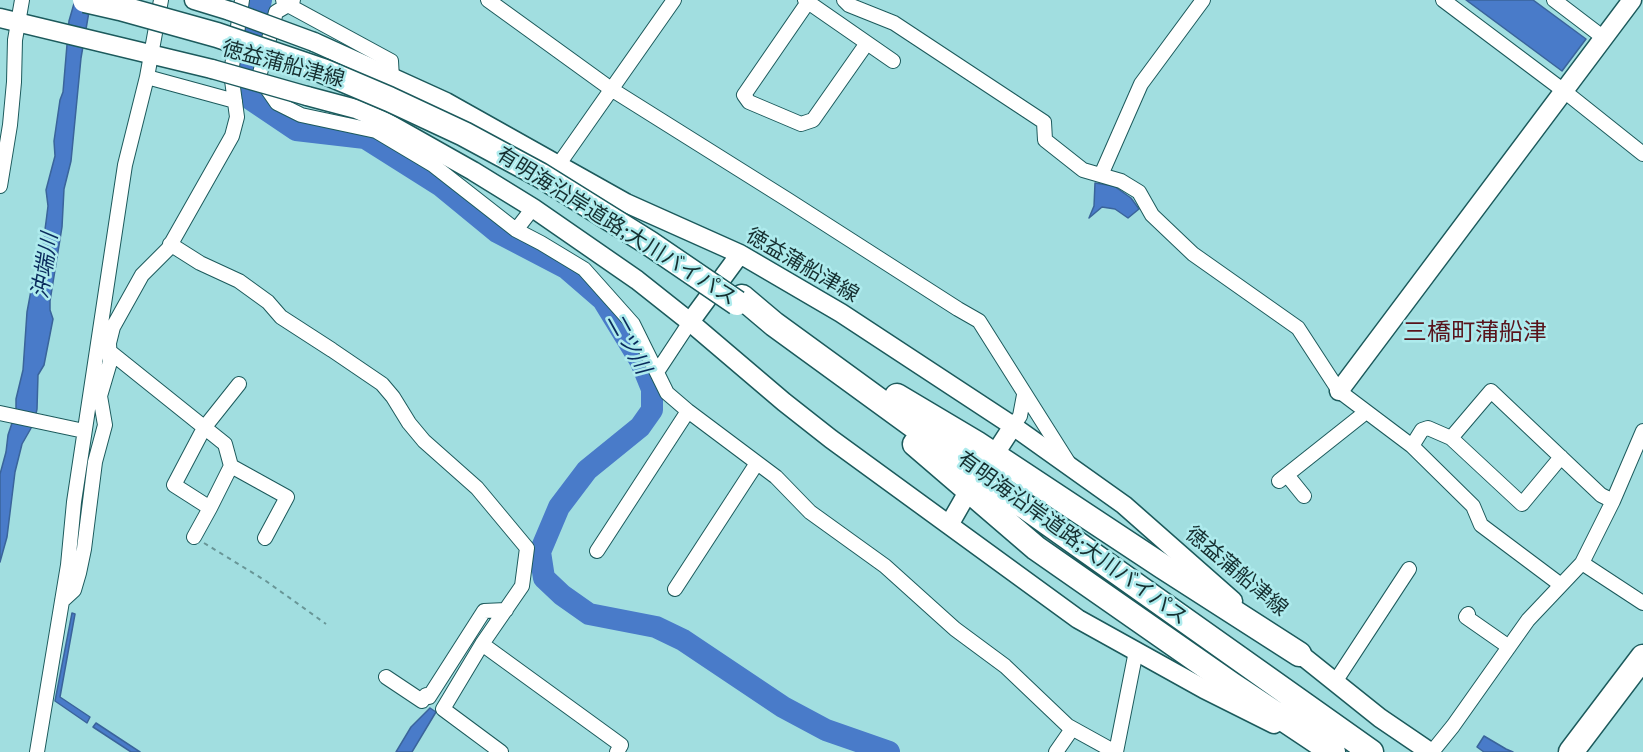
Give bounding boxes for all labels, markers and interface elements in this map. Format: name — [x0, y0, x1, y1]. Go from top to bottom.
street label: 徳益蒲船津線 — [219, 37, 347, 93]
street label: 有明海沿岸道路;大川バイパス — [491, 143, 741, 311]
street label: 徳益蒲船津線 — [741, 224, 863, 308]
water label: 沖端川 — [28, 231, 64, 301]
water label: 二ツ川 — [600, 309, 656, 379]
district label: 三橋町蒲船津 — [1403, 319, 1547, 347]
street label: 有明海沿岸道路;大川バイパス — [952, 447, 1192, 631]
street label: 徳益蒲船津線 — [1180, 522, 1292, 622]

